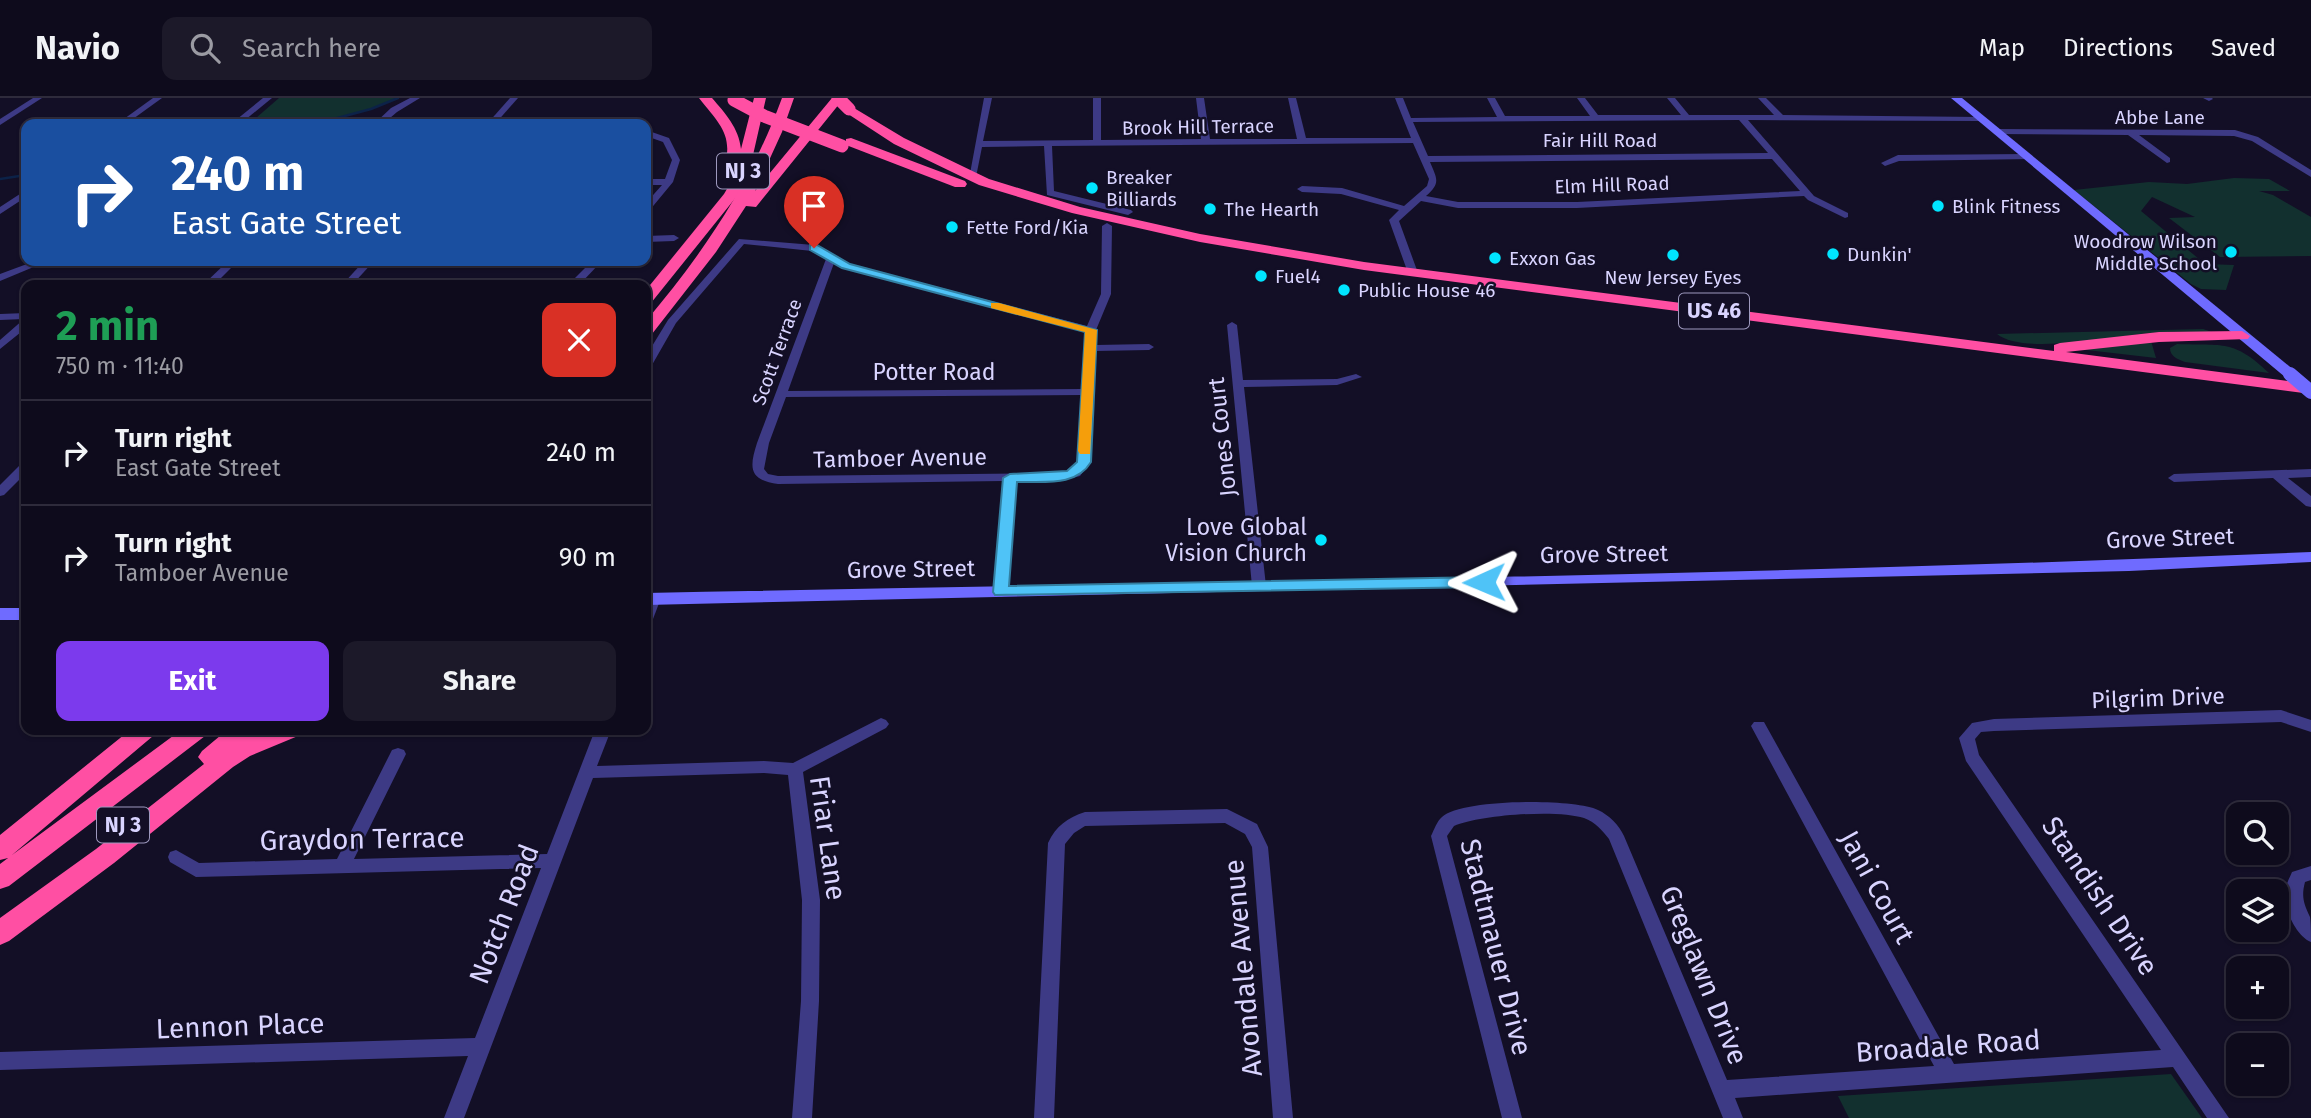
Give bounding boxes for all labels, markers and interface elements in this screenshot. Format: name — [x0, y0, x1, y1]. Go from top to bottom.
search box — [162, 17, 652, 80]
text: Navio — [35, 28, 120, 68]
icon: search — [186, 29, 224, 67]
text: Search here — [242, 33, 381, 64]
text: Map — [1979, 34, 2025, 62]
text: Directions — [2063, 34, 2173, 62]
text: Saved — [2211, 34, 2276, 62]
street label: Abbe Lane — [2115, 106, 2205, 129]
street label: Brook Hill Terrace — [1122, 114, 1274, 140]
street label: Fair Hill Road — [1543, 129, 1657, 152]
text: 240 m — [171, 144, 304, 203]
icon: right — [56, 147, 147, 238]
road number: NJ 3 — [717, 154, 769, 188]
place label: Breaker Billiards — [1106, 166, 1177, 211]
street label: Elm Hill Road — [1554, 171, 1670, 199]
pin — [784, 176, 844, 248]
marker: Breaker Billiards — [1084, 180, 1100, 196]
icon: arrive — [795, 187, 833, 225]
place label: Blink Fitness — [1952, 195, 2060, 218]
place label: The Hearth — [1224, 198, 1319, 221]
marker: Blink Fitness — [1930, 198, 1946, 214]
marker: The Hearth — [1202, 201, 1218, 217]
text: East Gate Street — [171, 204, 401, 242]
place label: Fette Ford/Kia — [966, 216, 1089, 239]
marker: Fette Ford/Kia — [944, 219, 960, 235]
place label: Woodrow Wilson Middle School — [2074, 230, 2217, 275]
place label: Dunkin' — [1847, 243, 1912, 266]
marker: Woodrow Wilson Middle School — [2223, 244, 2239, 260]
marker: Dunkin' — [1825, 246, 1841, 262]
place label: Exxon Gas — [1509, 247, 1596, 270]
marker: New Jersey Eyes — [1665, 247, 1681, 263]
marker: Exxon Gas — [1487, 250, 1503, 266]
place label: Fuel4 — [1275, 265, 1321, 288]
place label: New Jersey Eyes — [1604, 266, 1742, 289]
marker: Fuel4 — [1253, 268, 1269, 284]
place label: Public House 46 — [1358, 279, 1496, 302]
marker: Public House 46 — [1336, 282, 1352, 298]
road number: US 46 — [1679, 294, 1749, 328]
street label: Scott Terrace — [747, 296, 807, 408]
text: 2 min — [56, 301, 159, 351]
button: close — [542, 303, 616, 377]
text: 750 m · 11:40 — [56, 352, 184, 380]
street label: Potter Road — [873, 358, 995, 386]
street label: Jones Court — [1202, 375, 1242, 498]
text: Turn right — [115, 423, 232, 454]
icon: right — [56, 434, 94, 472]
text: 240 m — [546, 437, 616, 468]
street label: Tamboer Avenue — [813, 442, 987, 474]
text: East Gate Street — [115, 454, 280, 482]
place label: Love Global Vision Church — [1165, 513, 1307, 567]
street label: Grove Street — [2105, 522, 2235, 554]
text: Turn right — [115, 528, 232, 559]
marker: Love Global Vision Church — [1313, 532, 1329, 548]
icon: right — [56, 539, 94, 577]
street label: Grove Street — [1540, 539, 1669, 569]
text: 90 m — [559, 542, 616, 573]
position arrow — [1447, 545, 1521, 619]
street label: Grove Street — [847, 554, 976, 584]
text: Tamboer Avenue — [115, 559, 289, 587]
button: Exit — [56, 641, 329, 721]
button: Share — [343, 641, 616, 721]
street label: Pilgrim Drive — [2091, 682, 2225, 714]
street label: Friar Lane — [803, 774, 853, 902]
map controls — [2226, 802, 2289, 1096]
button: search — [2226, 802, 2289, 865]
road number: NJ 3 — [97, 808, 149, 842]
street label: Standish Drive — [2035, 810, 2165, 982]
street label: Graydon Terrace — [259, 821, 465, 857]
street label: Jani Court — [1832, 825, 1922, 950]
street label: Stadtmauer Drive — [1453, 835, 1539, 1059]
street label: Notch Road — [462, 839, 546, 989]
street label: Avondale Avenue — [1217, 858, 1269, 1078]
button: layers — [2226, 879, 2289, 942]
street label: Greglawn Drive — [1653, 881, 1755, 1069]
button: + — [2226, 956, 2289, 1019]
street label: Lennon Place — [155, 1007, 325, 1045]
street label: Broadale Road — [1854, 1023, 2042, 1069]
button: − — [2226, 1033, 2289, 1096]

